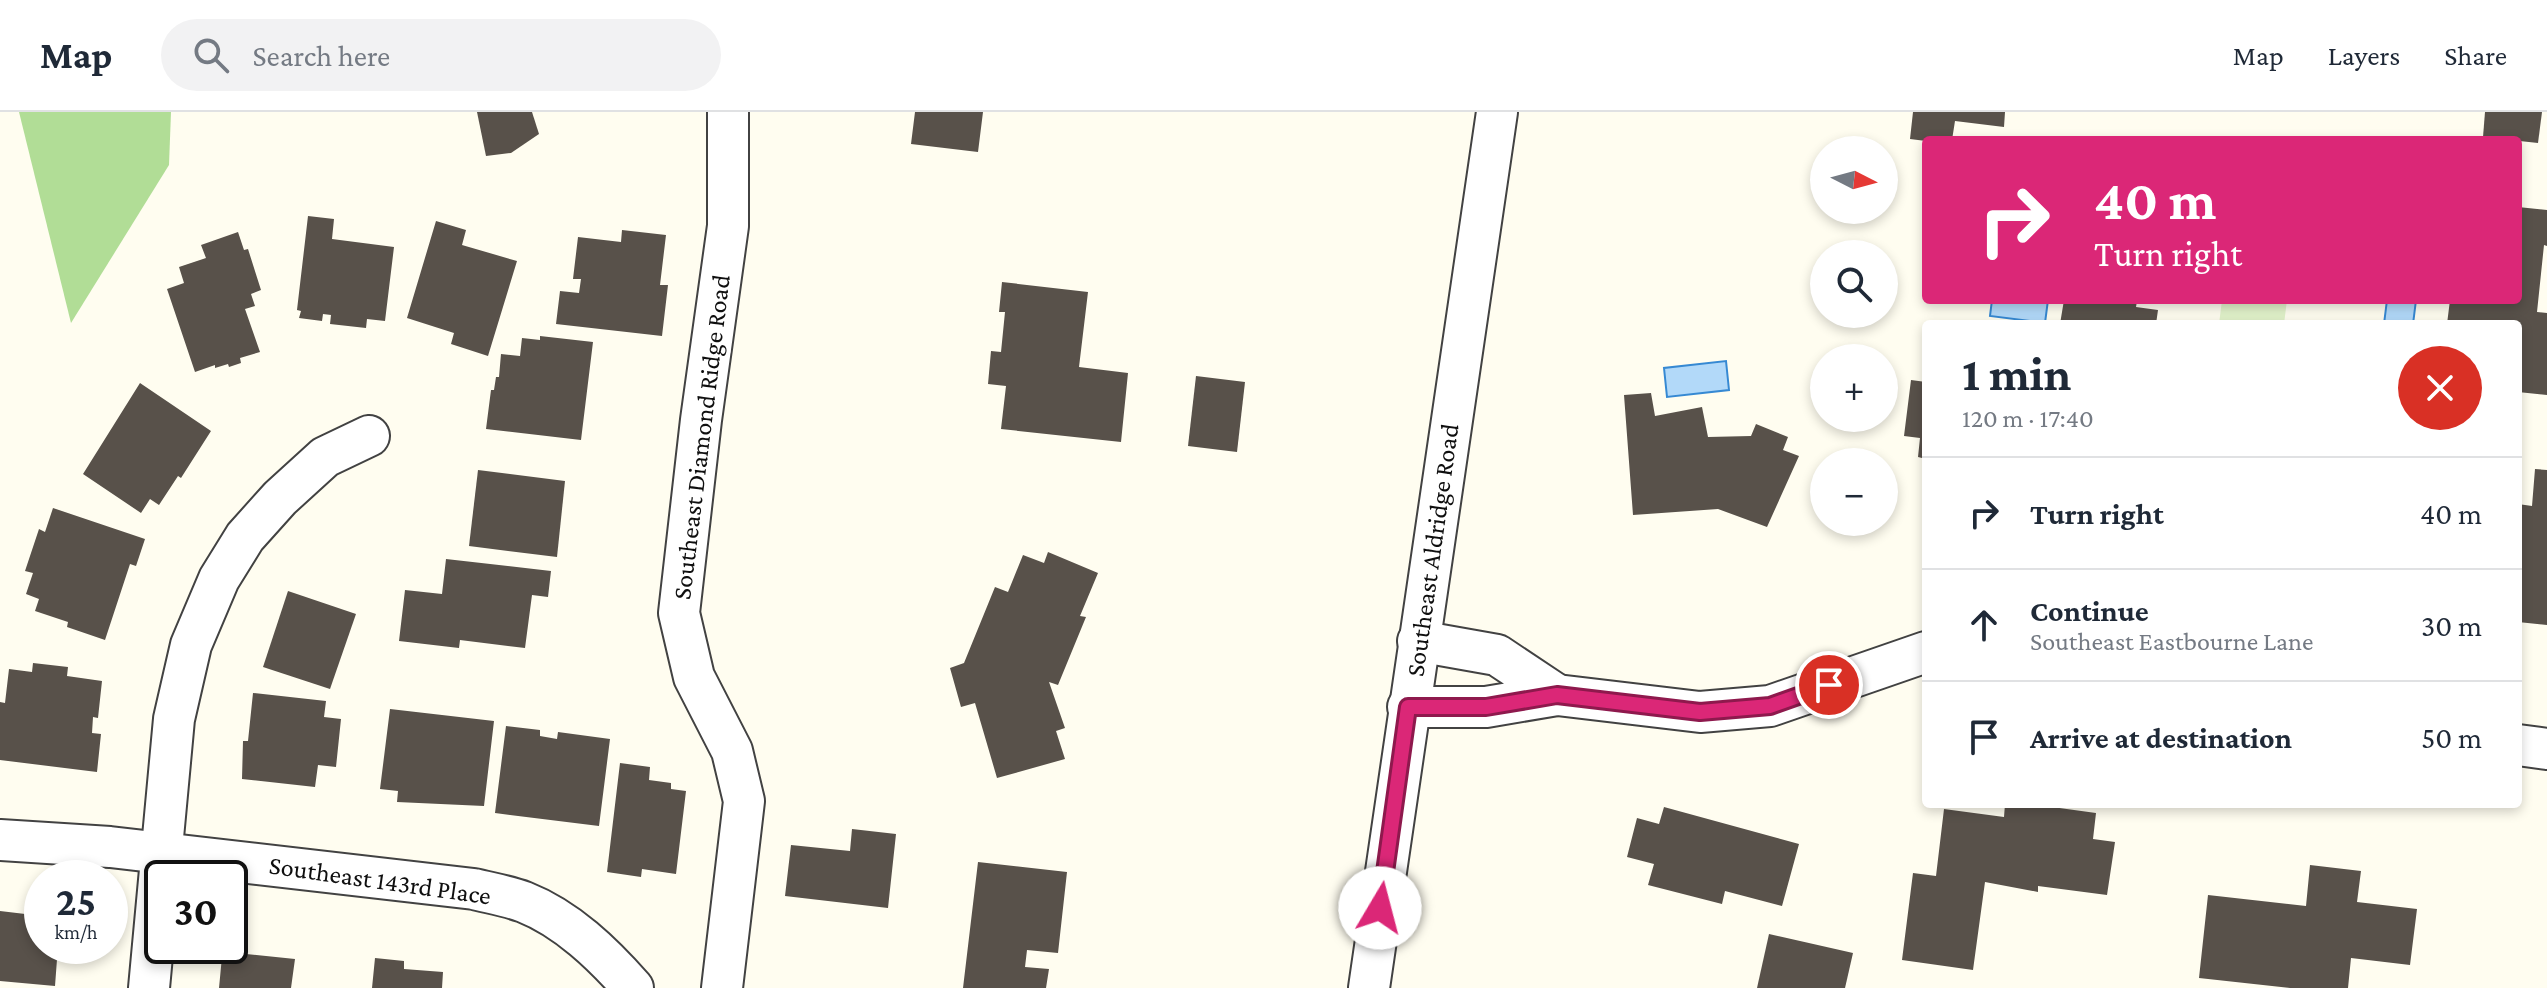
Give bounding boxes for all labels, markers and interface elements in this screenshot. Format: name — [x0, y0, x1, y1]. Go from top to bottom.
search box — [161, 19, 721, 91]
icon: search — [189, 33, 233, 77]
text: Map — [40, 34, 113, 76]
text: Search here — [253, 39, 390, 72]
text: Map — [2233, 40, 2284, 71]
text: Layers — [2328, 40, 2400, 71]
text: Share — [2444, 40, 2507, 71]
north arrow — [1810, 136, 1898, 224]
map controls — [1810, 136, 1898, 536]
icon: right — [1962, 168, 2066, 272]
text: 40 m — [2094, 169, 2216, 231]
text: Turn right — [2094, 234, 2242, 274]
button: search — [1810, 240, 1898, 328]
street label: Southeast Diamond Ridge Road — [667, 273, 736, 601]
button: + — [1810, 344, 1898, 432]
button: close — [2398, 346, 2482, 430]
text: 1 min — [1962, 347, 2071, 400]
text: 120 m · 17:40 — [1962, 404, 2094, 433]
street label: Southeast Aldridge Road — [1400, 421, 1465, 678]
button: − — [1810, 448, 1898, 536]
icon: right — [1962, 491, 2006, 535]
text: Turn right — [2030, 497, 2164, 530]
text: 40 m — [2420, 497, 2482, 530]
text: Continue — [2030, 594, 2149, 627]
icon: ahead — [1962, 603, 2006, 647]
text: 30 m — [2421, 609, 2482, 642]
text: Southeast Eastbourne Lane — [2030, 627, 2314, 656]
pin — [1795, 651, 1863, 719]
icon: arrive — [1807, 663, 1851, 707]
icon: arrive — [1962, 715, 2006, 759]
text: Arrive at destination — [2030, 721, 2292, 754]
text: 50 m — [2421, 721, 2482, 754]
street label: Southeast 143rd Place — [267, 851, 493, 910]
speed limit sign: 30 — [144, 860, 248, 964]
position arrow — [1338, 866, 1422, 950]
text: 25 — [56, 879, 96, 924]
text: km/h — [54, 921, 98, 943]

